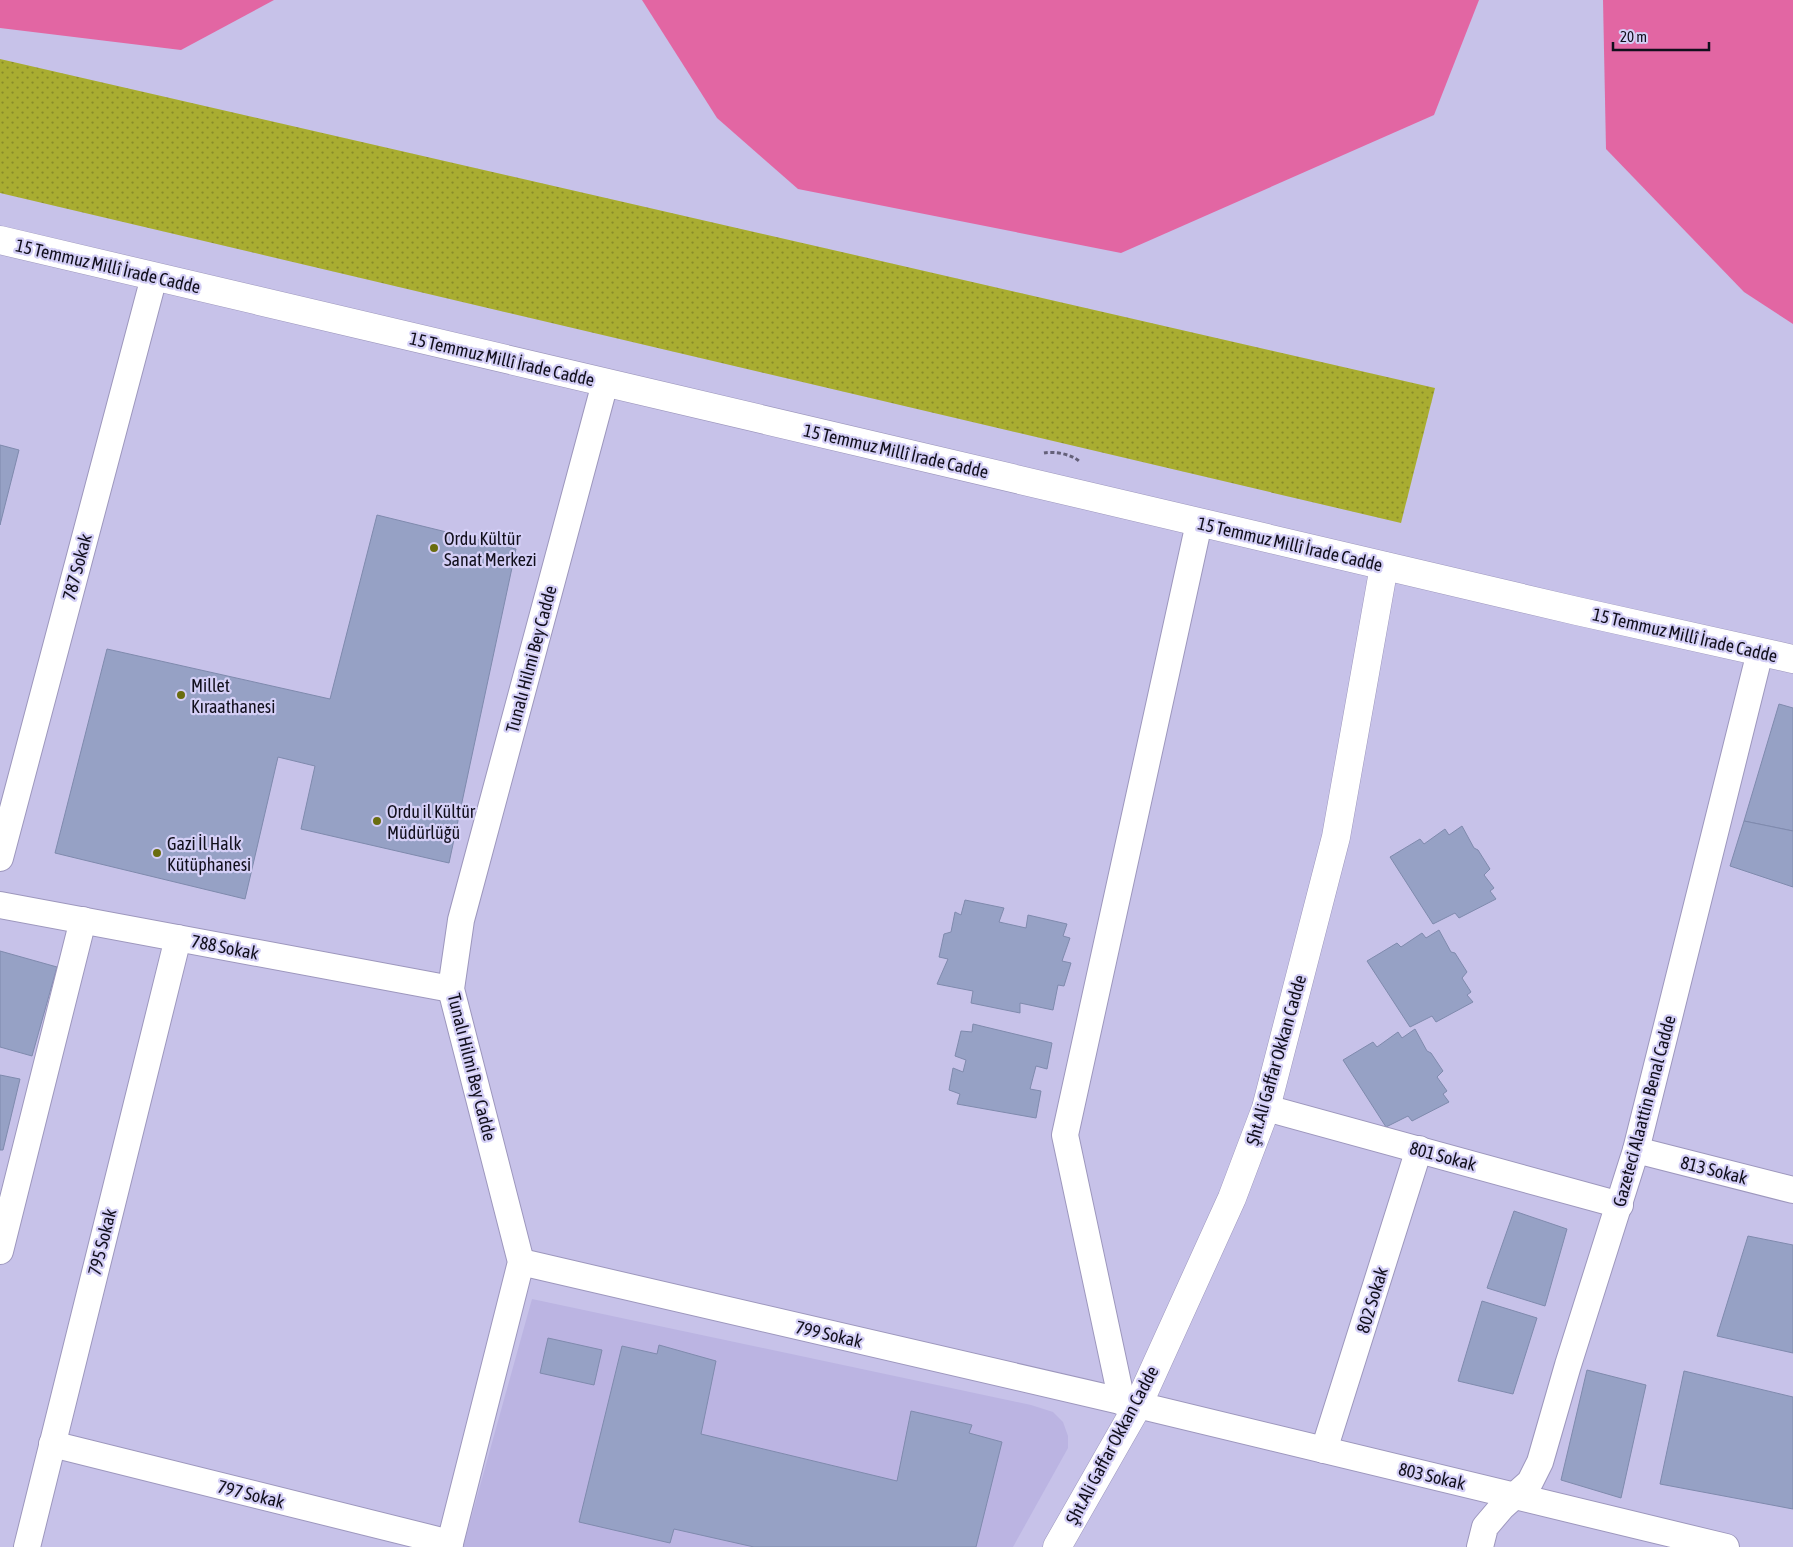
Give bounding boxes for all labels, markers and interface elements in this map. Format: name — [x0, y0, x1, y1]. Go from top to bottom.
scale bar — [1613, 20, 1709, 52]
text: 20 m — [1620, 28, 1647, 45]
street label: 15 Temmuz Millî İrade Cadde — [14, 235, 202, 297]
street label: 15 Temmuz Millî İrade Cadde — [408, 328, 596, 390]
street label: 15 Temmuz Millî İrade Cadde — [802, 420, 990, 482]
street label: 15 Temmuz Millî İrade Cadde — [1196, 513, 1384, 575]
place label: Ordu Kültür Sanat Merkezi — [444, 528, 537, 570]
street label: 787 Sokak — [58, 531, 96, 603]
marker: Ordu Kültür Sanat Merkezi — [428, 542, 440, 554]
street label: Tunalı Hilmi Bey Cadde — [501, 583, 561, 735]
street label: 15 Temmuz Millî İrade Cadde — [1591, 604, 1779, 666]
place label: Millet Kıraathanesi — [191, 675, 275, 717]
marker: Millet Kıraathanesi — [175, 689, 187, 701]
place label: Ordu il Kültür Müdürlüğü — [387, 801, 476, 843]
marker: Ordu il Kültür Müdürlüğü — [371, 815, 383, 827]
place label: Gazi İl Halk Kütüphanesi — [167, 833, 251, 875]
marker: Gazi İl Halk Kütüphanesi — [151, 847, 163, 859]
street label: 788 Sokak — [190, 930, 260, 964]
street label: Şht.Ali Gaffar Okkan Cadde — [1242, 972, 1310, 1148]
street label: Tunalı Hilmi Bey Cadde — [444, 991, 500, 1143]
street label: Gazeteci Alaattin Benal Cadde — [1608, 1013, 1680, 1209]
street label: 801 Sokak — [1407, 1137, 1479, 1175]
street label: 813 Sokak — [1678, 1152, 1750, 1188]
street label: 795 Sokak — [84, 1206, 120, 1278]
street label: 802 Sokak — [1352, 1264, 1392, 1336]
street label: 799 Sokak — [793, 1316, 865, 1352]
street label: Şht.Ali Gaffar Okkan Cadde — [1061, 1362, 1163, 1528]
street label: 803 Sokak — [1396, 1458, 1468, 1494]
street label: 797 Sokak — [215, 1476, 287, 1512]

